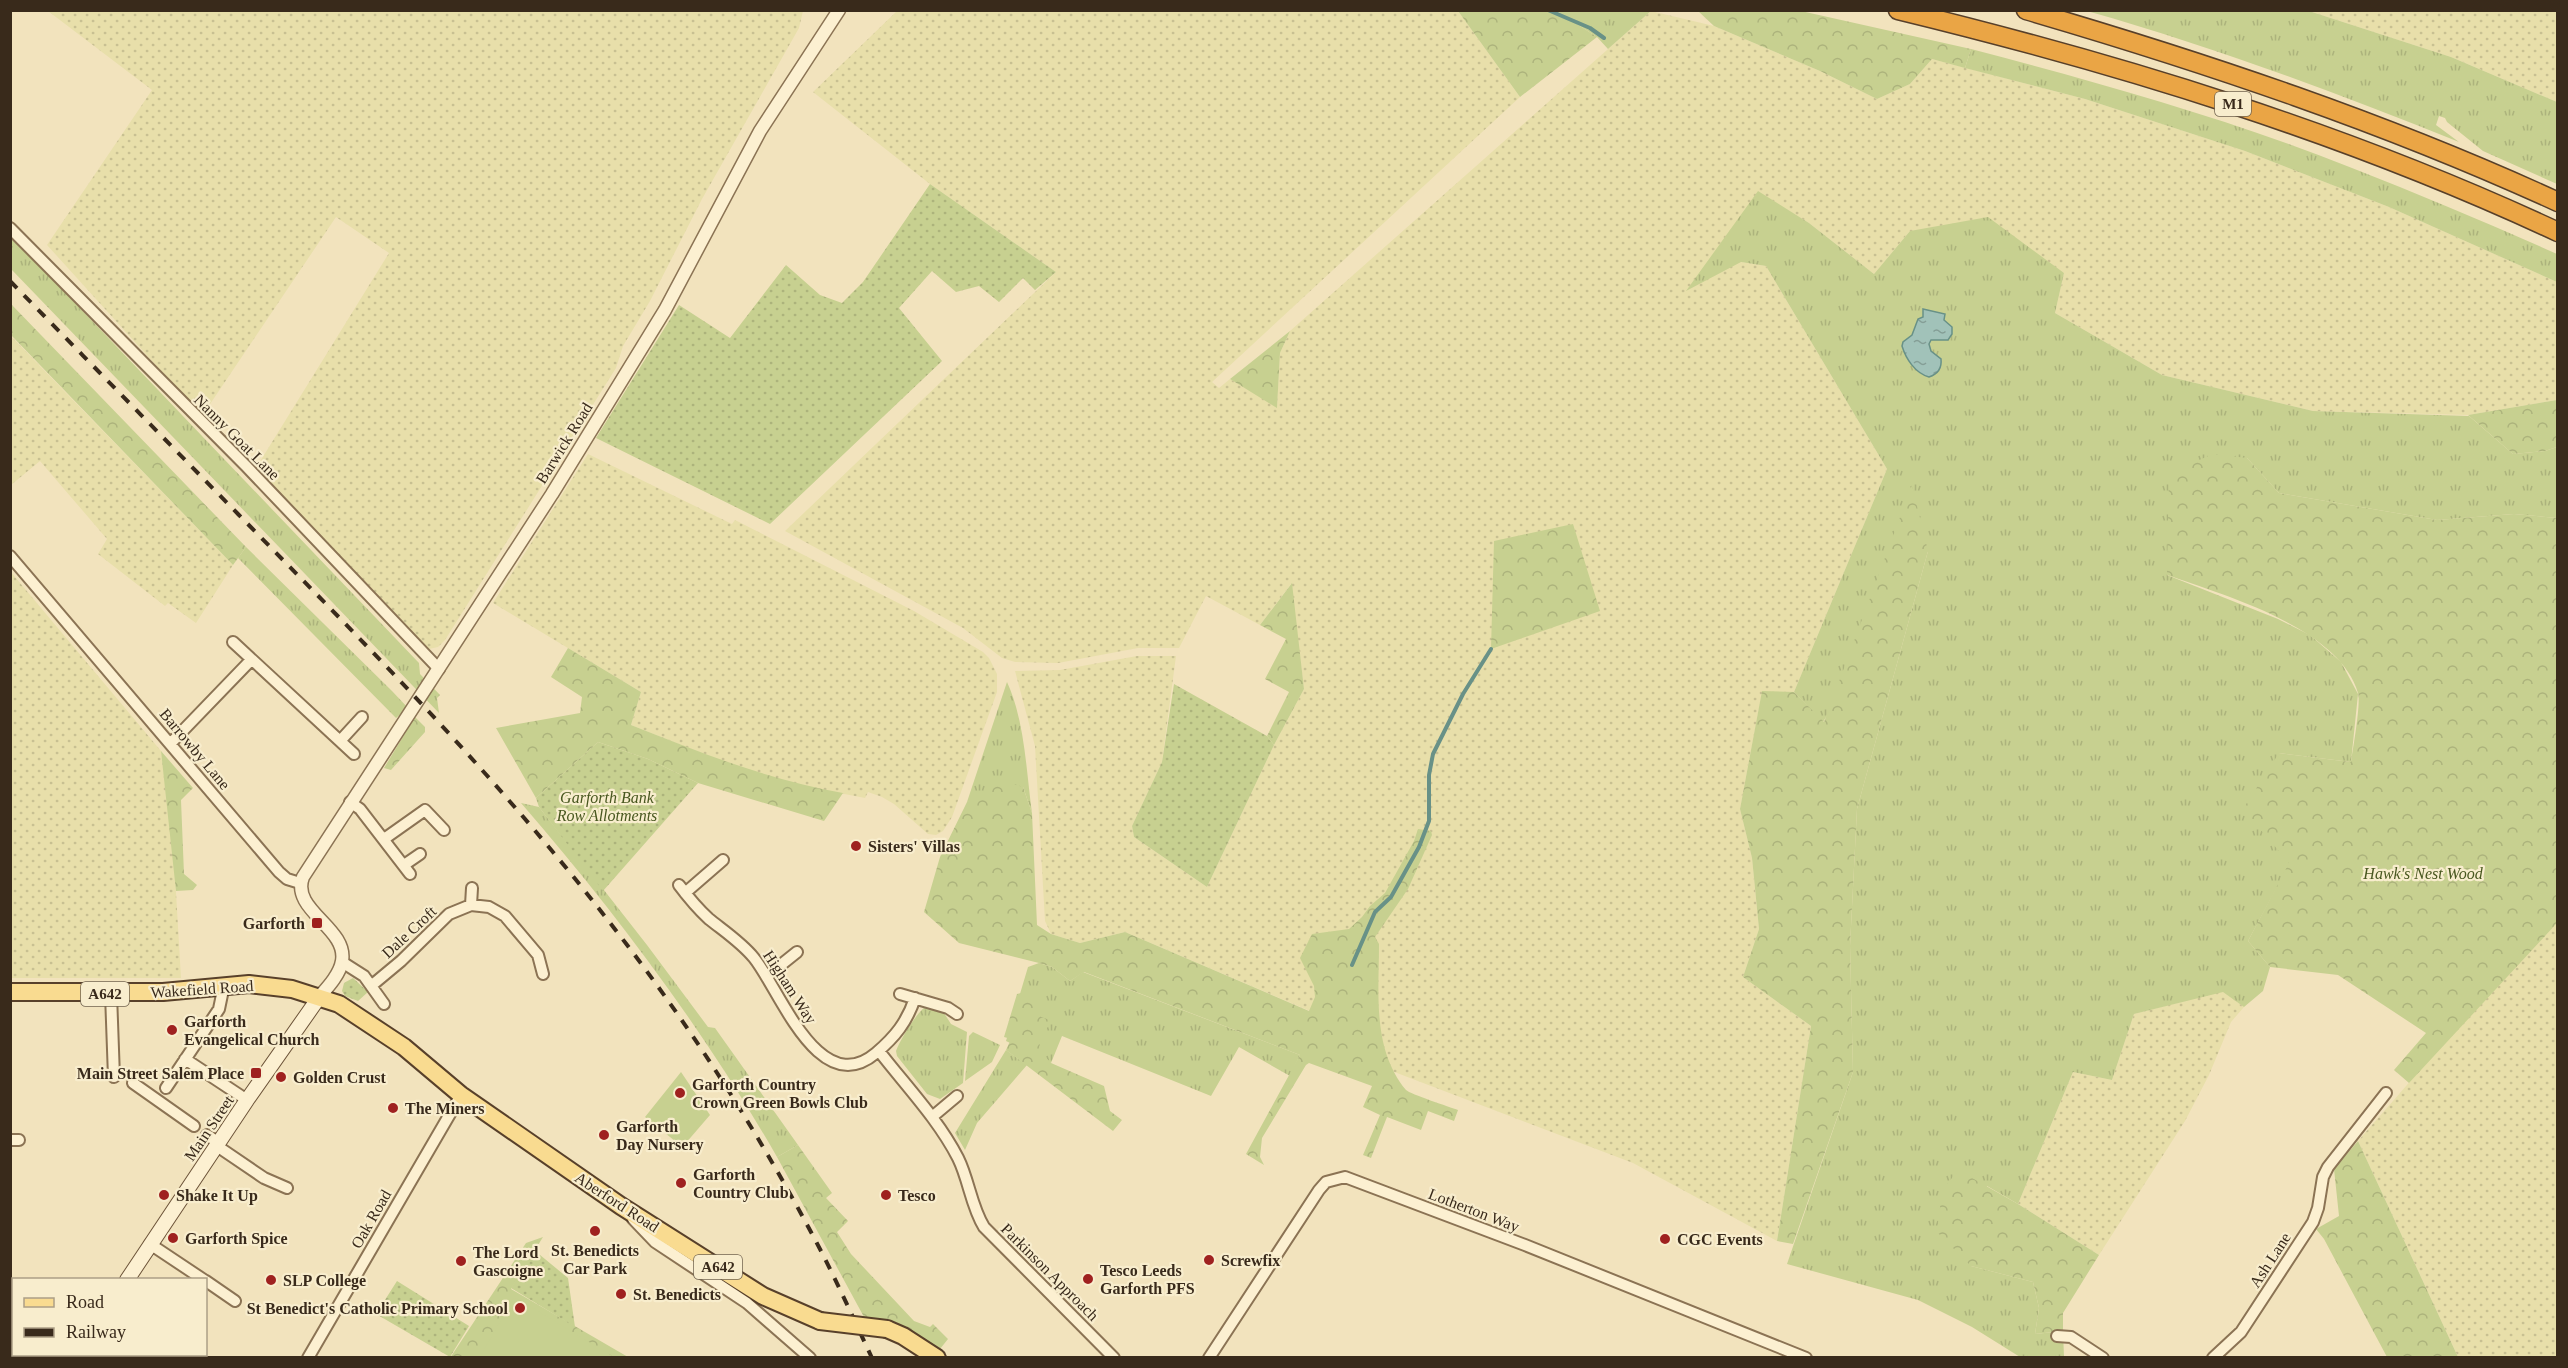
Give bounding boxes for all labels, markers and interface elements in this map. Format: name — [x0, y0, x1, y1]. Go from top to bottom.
road number: M1 — [2215, 92, 2251, 116]
street label: Nanny Goat Lane — [190, 391, 283, 484]
street label: Barwick Road — [532, 399, 596, 487]
street label: Barrowby Lane — [156, 705, 234, 793]
park label: Garforth Bank Row Allotments — [556, 789, 657, 824]
place label: Sisters' Villas — [868, 838, 960, 855]
marker: Sisters' Villas — [849, 839, 863, 853]
park label: Hawk's Nest Wood — [2362, 865, 2484, 882]
street label: Dale Croft — [378, 902, 440, 961]
place label: Garforth — [243, 915, 305, 932]
marker: Garforth — [310, 916, 324, 930]
street label: Higham Way — [759, 947, 820, 1027]
street label: Wakefield Road — [150, 977, 254, 1001]
road number: A642 — [81, 982, 129, 1006]
place label: Garforth Evangelical Church — [184, 1013, 319, 1049]
marker: Garforth Evangelical Church — [165, 1023, 179, 1037]
place label: Main Street Salem Place — [77, 1065, 244, 1082]
marker: Main Street Salem Place — [249, 1066, 263, 1080]
place label: Golden Crust — [293, 1069, 387, 1086]
marker: Golden Crust — [274, 1070, 288, 1084]
place label: Garforth Country Crown Green Bowls Club — [692, 1076, 868, 1111]
marker: Garforth Country Crown Green Bowls Club — [673, 1086, 687, 1100]
street label: Main Street — [181, 1092, 237, 1164]
place label: The Miners — [405, 1100, 485, 1117]
marker: The Miners — [386, 1101, 400, 1115]
place label: Garforth Day Nursery — [616, 1118, 704, 1154]
marker: Garforth Day Nursery — [597, 1128, 611, 1142]
place label: Garforth Country Club — [693, 1166, 789, 1202]
street label: Aberford Road — [572, 1169, 662, 1235]
marker: Garforth Country Club — [674, 1176, 688, 1190]
street label: Lotherton Way — [1426, 1185, 1522, 1236]
place label: Shake It Up — [176, 1187, 258, 1205]
street label: Oak Road — [348, 1187, 394, 1251]
place label: Tesco — [898, 1187, 936, 1204]
marker: Shake It Up — [157, 1188, 171, 1202]
marker: Tesco — [879, 1188, 893, 1202]
street label: Parkinson Approach — [997, 1220, 1102, 1325]
marker: St. Benedicts Car Park — [588, 1224, 602, 1238]
street label: Ash Lane — [2246, 1229, 2294, 1291]
place label: Garforth Spice — [185, 1230, 288, 1248]
marker: Garforth Spice — [166, 1231, 180, 1245]
place label: CGC Events — [1677, 1231, 1763, 1248]
marker: CGC Events — [1658, 1232, 1672, 1246]
place label: St. Benedicts Car Park — [551, 1242, 639, 1277]
place label: The Lord Gascoigne — [473, 1244, 543, 1280]
place label: Screwfix — [1221, 1252, 1280, 1269]
marker: Screwfix — [1202, 1253, 1216, 1267]
marker: The Lord Gascoigne — [454, 1254, 468, 1268]
road number: A642 — [694, 1255, 742, 1279]
place label: Tesco Leeds Garforth PFS — [1100, 1262, 1195, 1297]
place label: SLP College — [283, 1272, 366, 1290]
marker: Tesco Leeds Garforth PFS — [1081, 1272, 1095, 1286]
marker: SLP College — [264, 1273, 278, 1287]
legend — [12, 1278, 207, 1356]
place label: St. Benedicts — [633, 1286, 721, 1303]
marker: St. Benedicts — [614, 1287, 628, 1301]
text: Road — [66, 1292, 104, 1312]
place label: St Benedict's Catholic Primary School — [247, 1300, 509, 1318]
marker: St Benedict's Catholic Primary School — [513, 1301, 527, 1315]
text: Railway — [66, 1322, 126, 1342]

